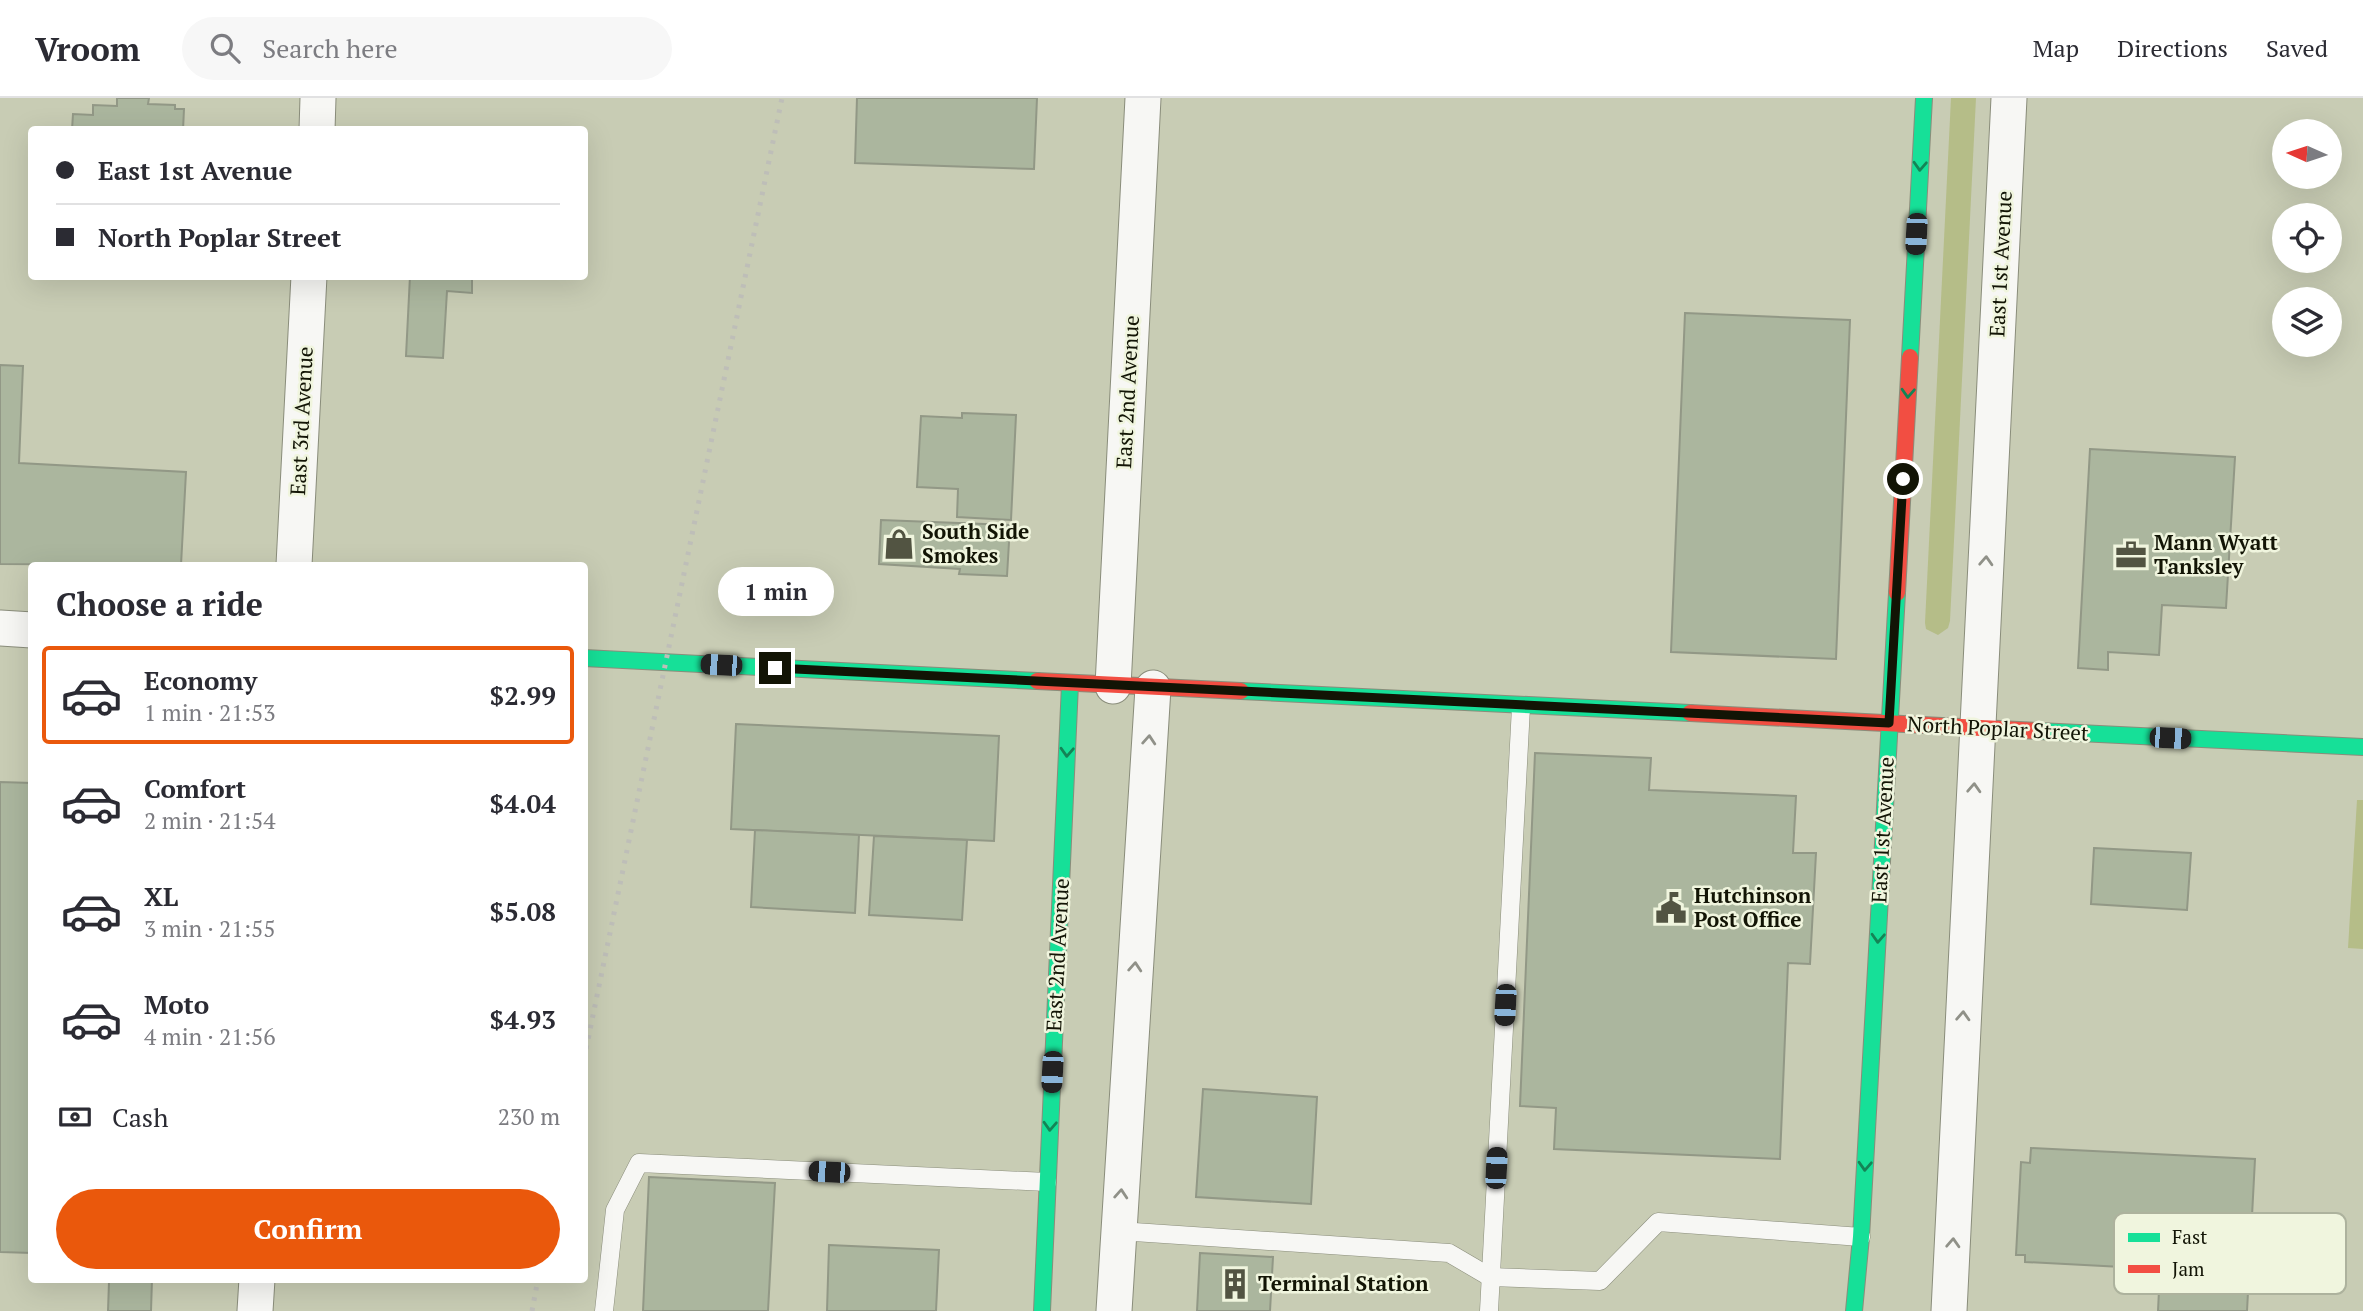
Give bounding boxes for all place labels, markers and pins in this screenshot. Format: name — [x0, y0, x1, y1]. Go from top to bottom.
place label: South Side Smokes — [922, 517, 1029, 569]
shop icon: South Side Smokes — [882, 527, 916, 561]
place label: Mann Wyatt Tanksley — [2154, 528, 2279, 580]
office icon: Mann Wyatt Tanksley — [2114, 538, 2148, 572]
place label: Hutchinson Post Office — [1694, 881, 1812, 933]
public building icon: Hutchinson Post Office — [1654, 891, 1688, 925]
building icon: Terminal Station — [1218, 1267, 1252, 1301]
place label: Terminal Station — [1258, 1269, 1429, 1297]

